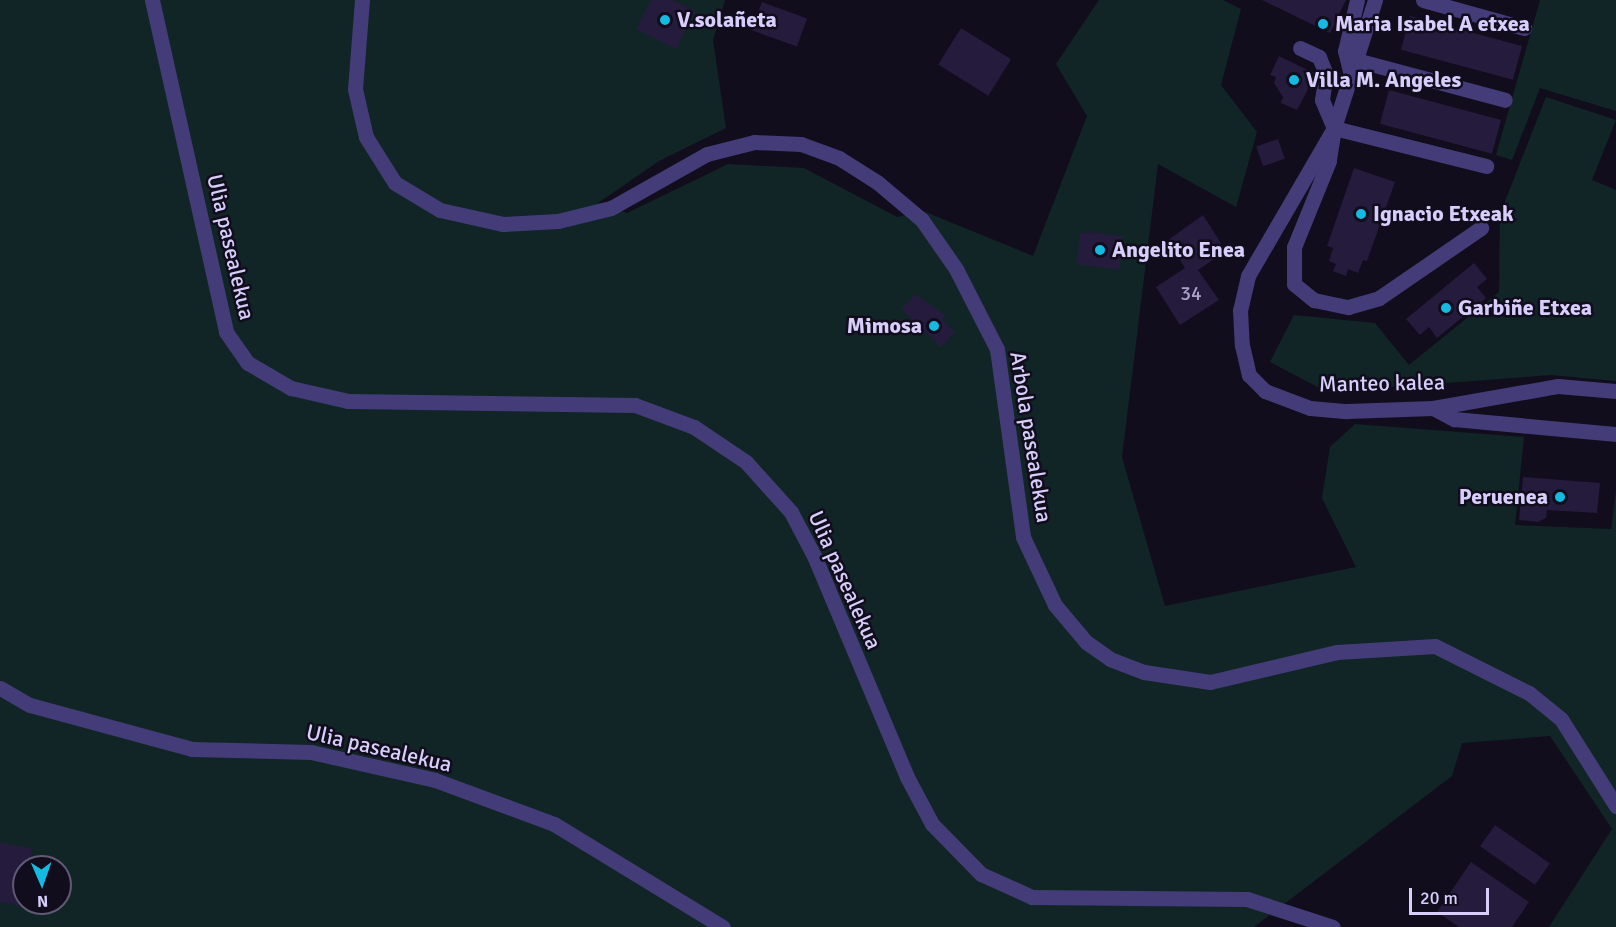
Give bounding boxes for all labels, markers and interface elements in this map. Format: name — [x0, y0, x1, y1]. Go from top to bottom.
place label: V.solañeta — [677, 7, 777, 33]
place label: Maria Isabel A etxea — [1335, 11, 1530, 37]
marker: V.solañeta — [658, 13, 672, 27]
marker: Maria Isabel A etxea — [1316, 17, 1330, 31]
place label: Villa M. Angeles — [1306, 67, 1461, 93]
marker: Villa M. Angeles — [1287, 73, 1301, 87]
street label: Ulia pasealekua — [201, 172, 261, 322]
place label: Ignacio Etxeak — [1373, 201, 1514, 227]
marker: Ignacio Etxeak — [1354, 207, 1368, 221]
place label: Angelito Enea — [1112, 237, 1245, 263]
marker: Angelito Enea — [1093, 243, 1107, 257]
house number: 34 — [1180, 281, 1202, 305]
place label: Garbiñe Etxea — [1458, 295, 1592, 321]
marker: Garbiñe Etxea — [1439, 301, 1453, 315]
place label: Mimosa — [847, 313, 922, 339]
marker: Mimosa — [927, 319, 941, 333]
street label: Arbola pasealekua — [1004, 350, 1058, 524]
street label: Manteo kalea — [1319, 369, 1445, 397]
place label: Peruenea — [1459, 484, 1548, 510]
marker: Peruenea — [1553, 490, 1567, 504]
street label: Ulia pasealekua — [803, 507, 887, 653]
street label: Ulia pasealekua — [304, 718, 454, 778]
north arrow — [12, 855, 72, 915]
scale bar — [1412, 876, 1492, 914]
text: 20 m — [1420, 887, 1458, 909]
text: N — [37, 891, 48, 911]

